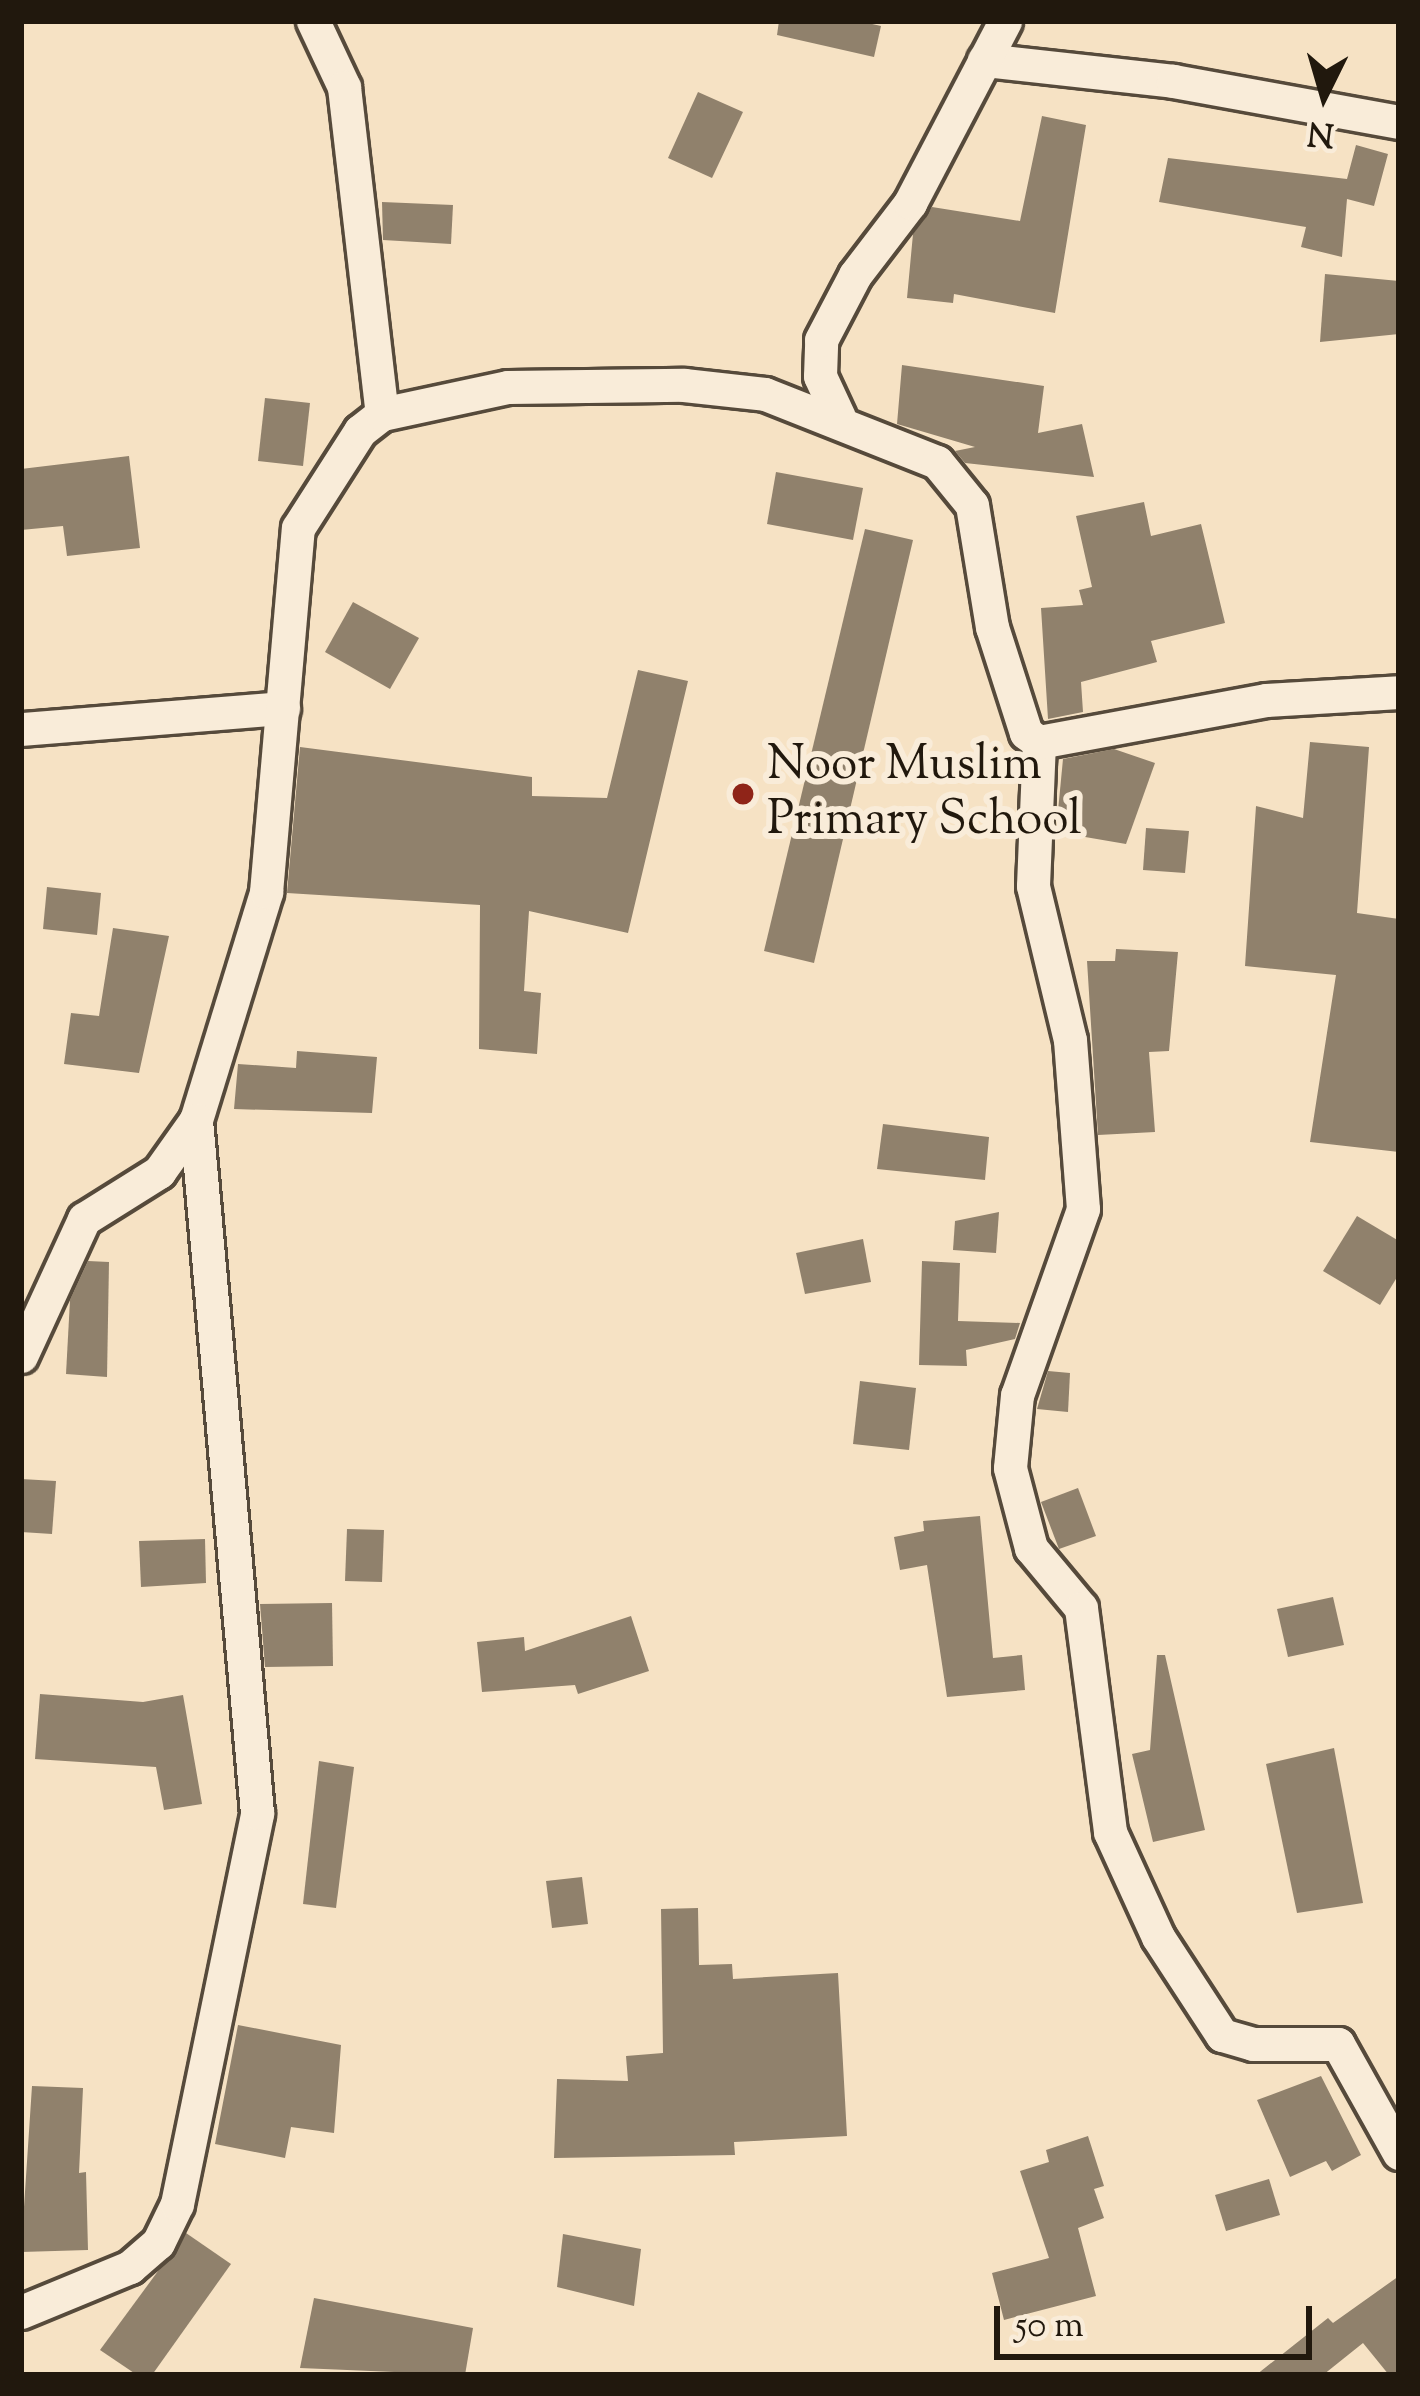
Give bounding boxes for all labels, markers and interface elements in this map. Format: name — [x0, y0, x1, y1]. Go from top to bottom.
north arrow — [1264, 36, 1384, 156]
text: N — [1306, 107, 1336, 157]
place label: Noor Muslim Primary School — [767, 737, 1082, 850]
marker: Noor Muslim Primary School — [730, 781, 756, 807]
scale bar — [1000, 2282, 1318, 2356]
text: 50 m — [1015, 2301, 1084, 2353]

